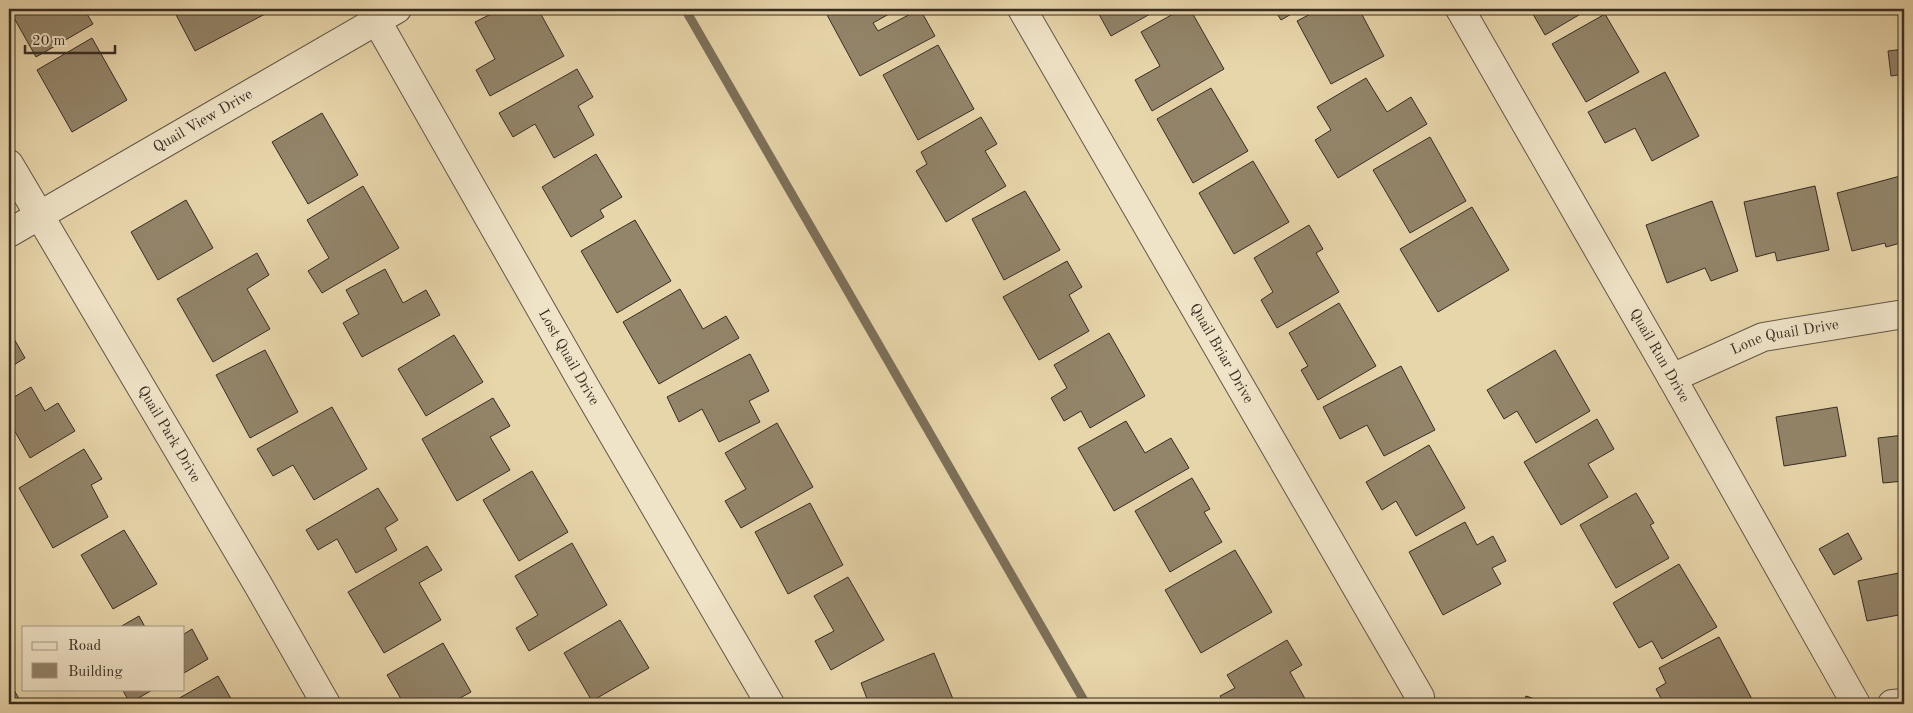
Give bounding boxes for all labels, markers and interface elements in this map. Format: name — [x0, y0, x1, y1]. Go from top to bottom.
scale bar — [25, 22, 115, 54]
text: 20 m — [32, 34, 66, 49]
street label: Quail View Drive — [151, 86, 255, 156]
street label: Quail Briar Drive — [1187, 301, 1256, 406]
street label: Quail Run Drive — [1627, 306, 1692, 405]
street label: Lost Quail Drive — [535, 307, 602, 408]
street label: Lone Quail Drive — [1729, 317, 1840, 358]
street label: Quail Park Drive — [135, 383, 203, 485]
legend — [22, 626, 185, 690]
text: Road — [68, 639, 102, 654]
text: Building — [68, 665, 123, 680]

